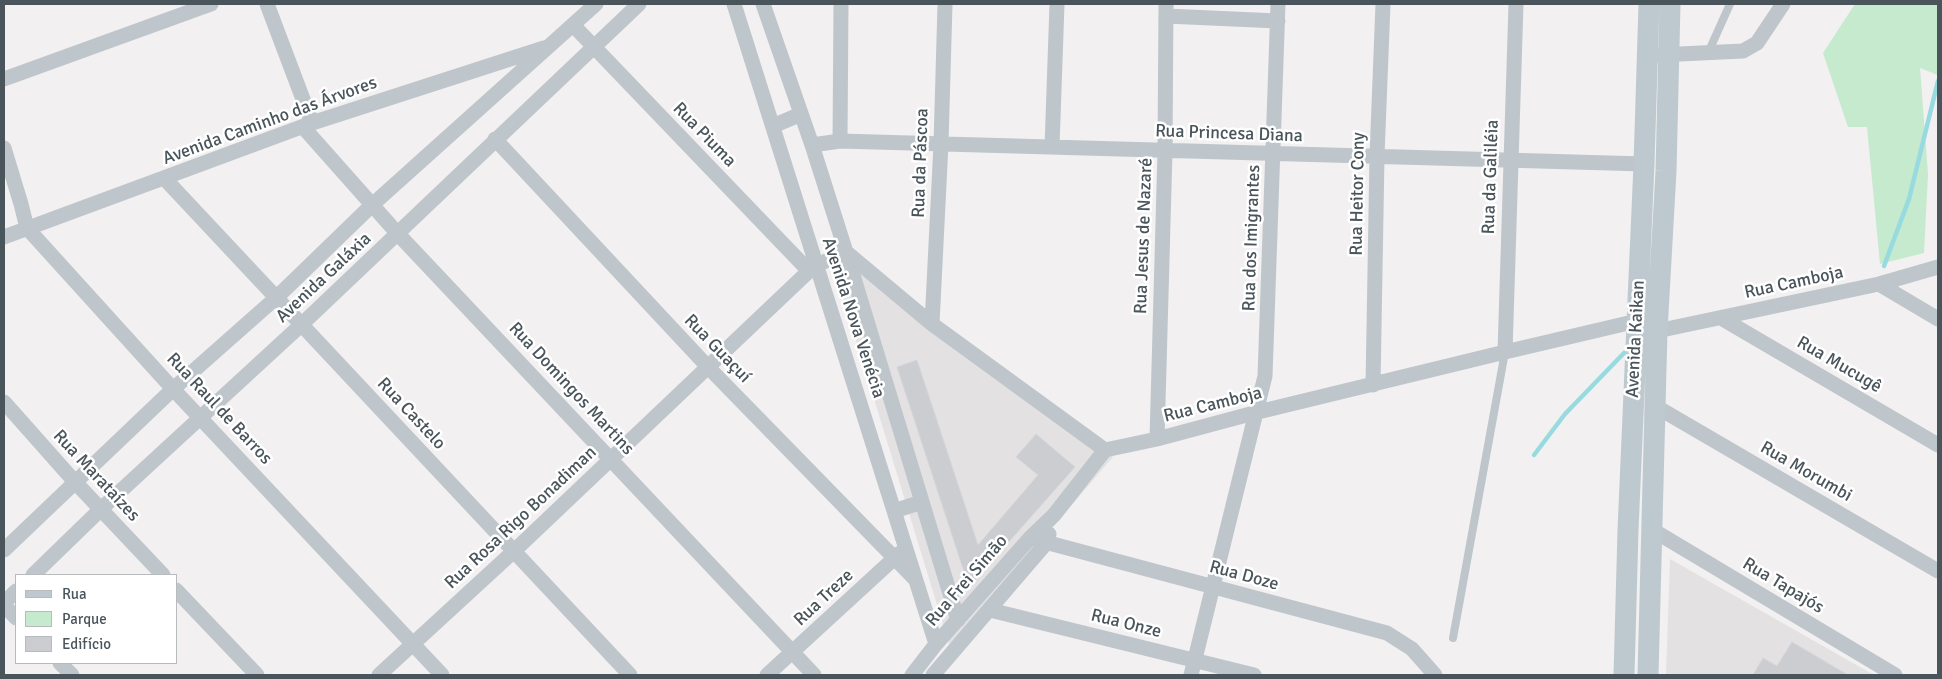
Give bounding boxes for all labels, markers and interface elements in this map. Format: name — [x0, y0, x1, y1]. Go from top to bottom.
street label: Avenida Caminho das Árvores — [160, 72, 380, 170]
street label: Rua Piuma — [668, 98, 740, 172]
street label: Rua da Páscoa — [908, 108, 934, 218]
street label: Rua da Galiléia — [1478, 119, 1504, 235]
street label: Rua Princesa Diana — [1155, 121, 1303, 147]
street label: Rua Heitor Cony — [1346, 132, 1370, 256]
street label: Rua Jesus de Nazaré — [1130, 158, 1158, 314]
street label: Rua dos Imigrantes — [1239, 164, 1265, 312]
street label: Avenida Galáxia — [272, 228, 376, 328]
street label: Avenida Nova Venécia — [817, 235, 889, 401]
street label: Rua Camboja — [1743, 262, 1845, 304]
street label: Avenida Kaikan — [1622, 280, 1650, 398]
street label: Rua Guaçuí — [679, 310, 755, 388]
street label: Rua Domingos Martins — [504, 318, 638, 460]
street label: Rua Mucugê — [1793, 332, 1885, 398]
street label: Rua Raul de Barros — [162, 349, 276, 469]
street label: Rua Castelo — [372, 373, 450, 455]
street label: Rua Camboja — [1162, 382, 1264, 428]
street label: Rua Marataízes — [48, 426, 144, 526]
street label: Rua Morumbi — [1756, 437, 1856, 507]
street label: Rua Rosa Rigo Bonadiman — [441, 442, 601, 594]
street label: Rua Frei Simão — [921, 531, 1013, 631]
street label: Rua Tapajós — [1738, 553, 1828, 619]
street label: Rua Doze — [1207, 556, 1281, 596]
street label: Rua Treze — [790, 565, 858, 631]
legend — [15, 574, 178, 664]
text: Rua — [62, 585, 87, 603]
street label: Rua Onze — [1089, 605, 1163, 643]
text: Parque — [62, 610, 107, 628]
text: Edifício — [62, 635, 111, 653]

